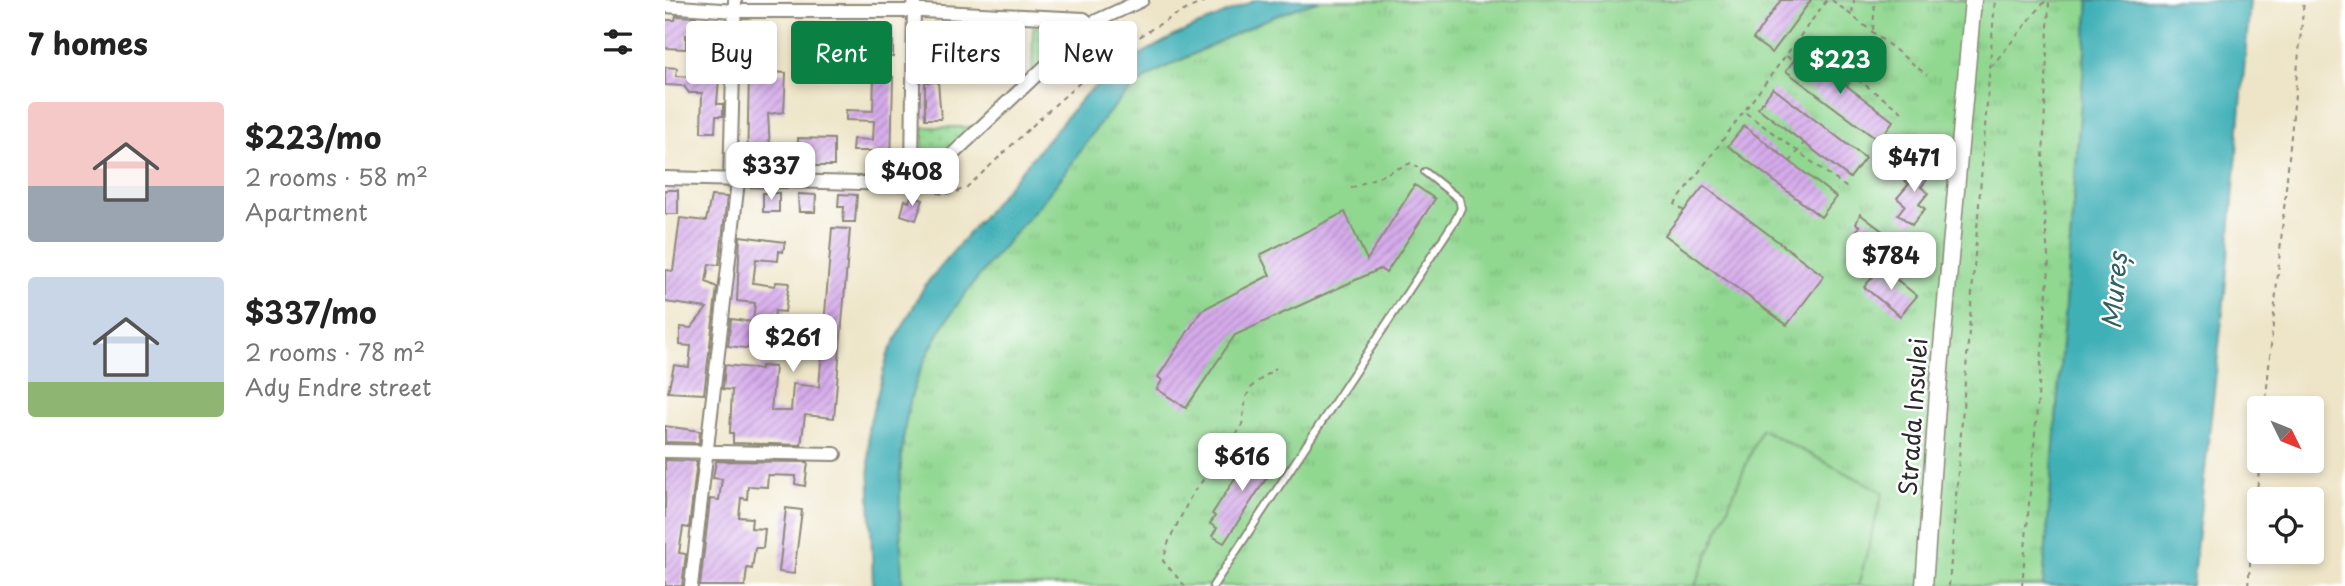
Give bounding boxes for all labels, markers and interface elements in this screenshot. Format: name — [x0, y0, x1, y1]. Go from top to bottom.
text: 7 homes — [28, 20, 148, 65]
chip: Buy — [686, 21, 777, 84]
chip: Rent — [791, 21, 892, 84]
chip: Filters — [906, 21, 1025, 84]
chip: New — [1039, 21, 1137, 84]
icon: filters — [599, 23, 637, 61]
pin: $223 — [1799, 36, 1881, 96]
text: $223 — [1810, 41, 1870, 76]
text: $223/mo — [245, 114, 381, 159]
icon: home — [84, 130, 168, 214]
pin: $471 — [1873, 134, 1955, 194]
text: $471 — [1888, 139, 1940, 174]
pin: $337 — [730, 142, 812, 202]
text: $337 — [742, 147, 800, 182]
pin: $408 — [871, 148, 953, 208]
text: $408 — [881, 153, 943, 188]
text: 2 rooms · 58 m² — [245, 159, 428, 194]
text: Apartment — [245, 194, 368, 229]
pin: $784 — [1850, 232, 1932, 292]
text: $784 — [1862, 237, 1920, 272]
water label: Mureș — [2091, 249, 2136, 331]
text: $337/mo — [245, 289, 377, 334]
icon: home — [84, 305, 168, 389]
pin: $261 — [752, 314, 834, 374]
text: $261 — [765, 319, 821, 354]
text: 2 rooms · 78 m² — [245, 334, 425, 369]
street label: Strada Insulei — [1889, 337, 1935, 497]
text: Ady Endre street — [245, 369, 431, 404]
north arrow — [2247, 396, 2324, 472]
map controls — [2247, 396, 2324, 564]
pin: $616 — [1201, 434, 1283, 493]
text: $616 — [1214, 438, 1270, 473]
button: locate — [2247, 487, 2324, 564]

